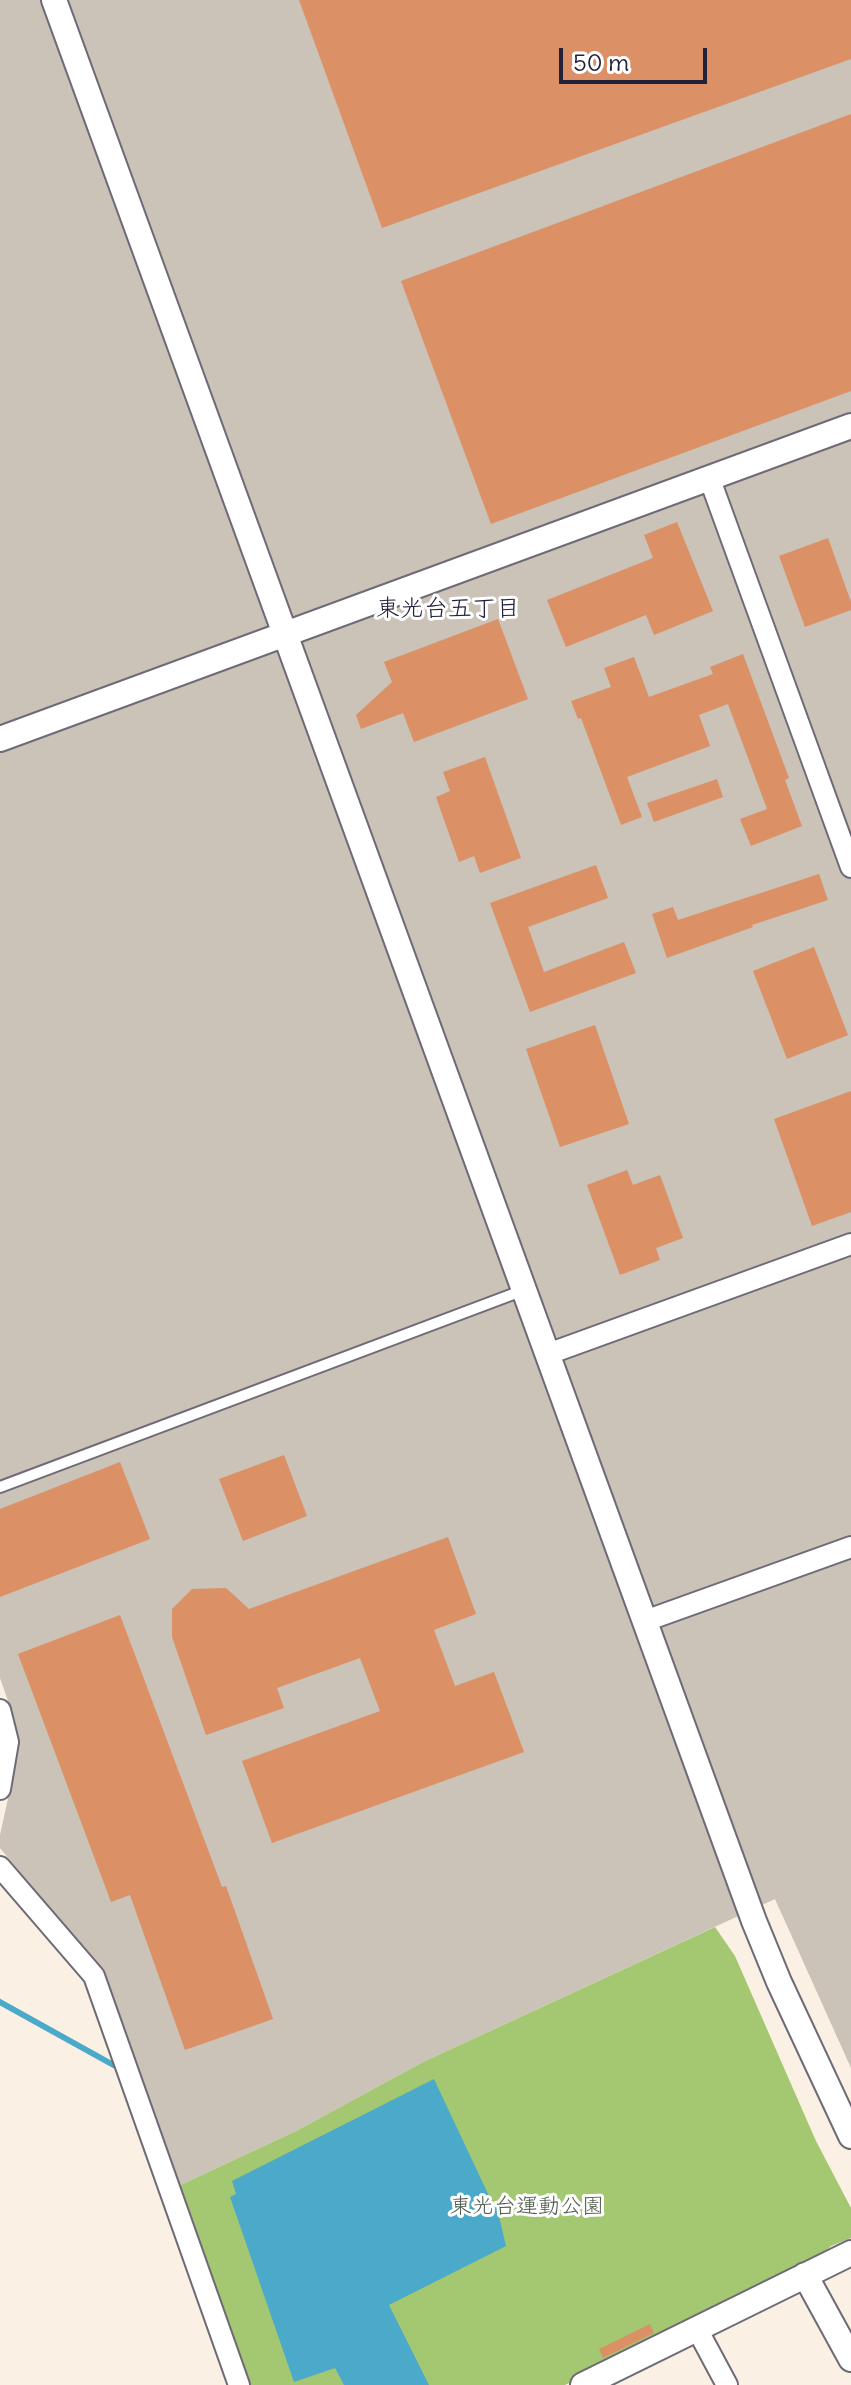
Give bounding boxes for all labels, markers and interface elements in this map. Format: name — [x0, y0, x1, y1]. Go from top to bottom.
scale bar — [563, 32, 711, 82]
text: 50 m — [573, 47, 629, 77]
district label: 東光台五丁目 — [376, 595, 520, 623]
park label: 東光台運動公園 — [450, 2194, 604, 2220]

